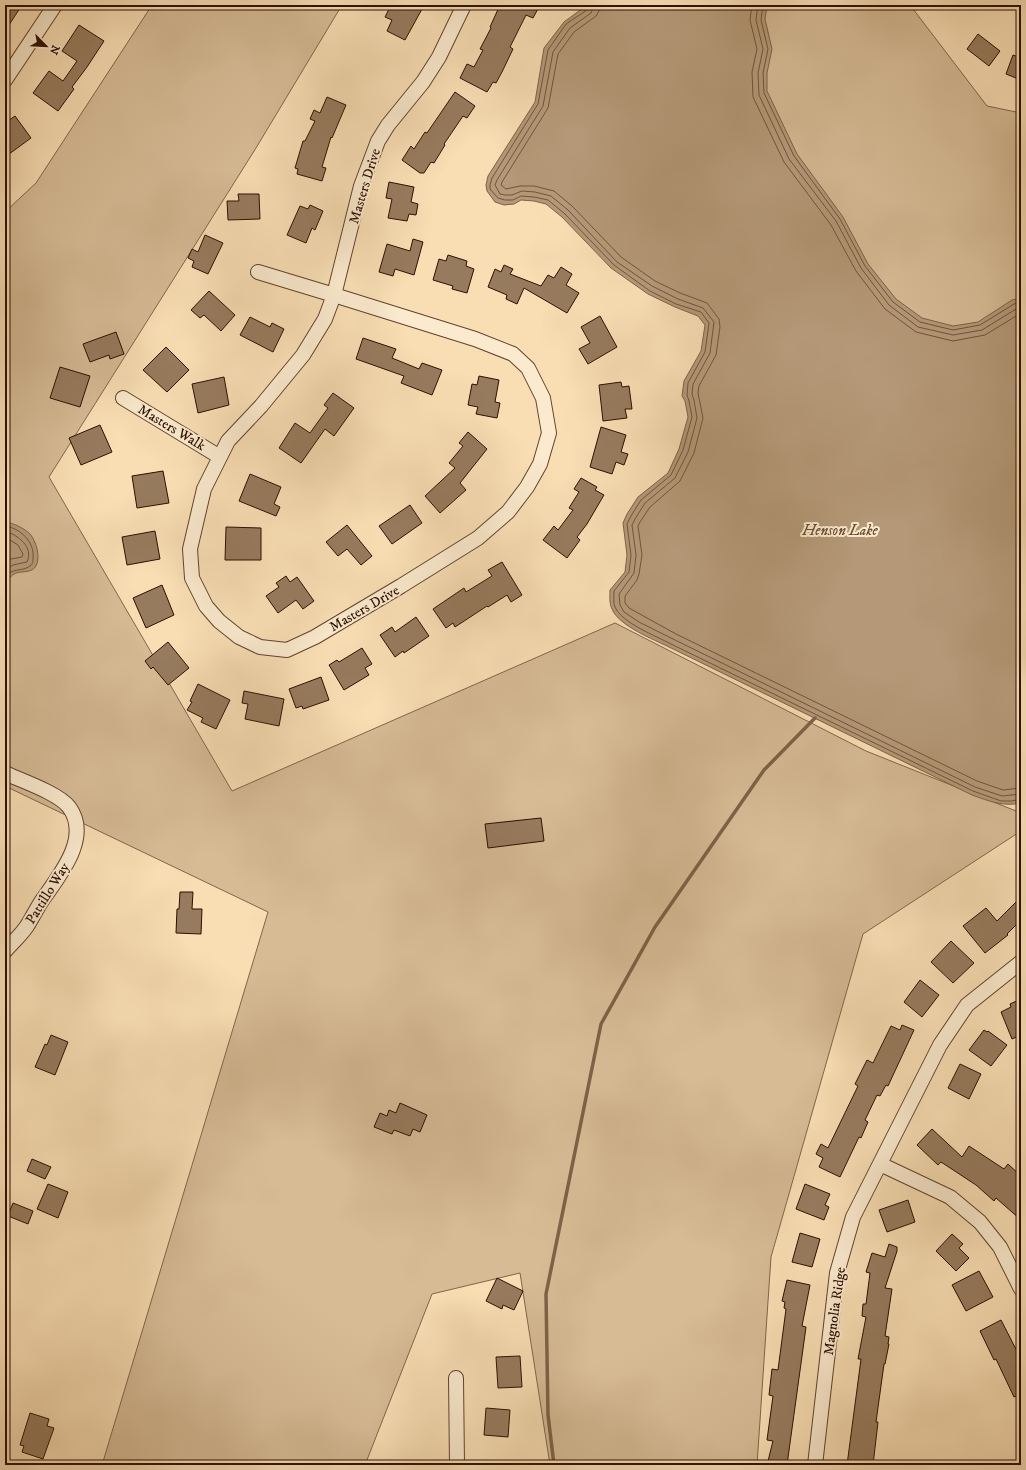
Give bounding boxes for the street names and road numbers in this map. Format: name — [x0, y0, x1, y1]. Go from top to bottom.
street label: Masters Drive — [345, 146, 385, 226]
street label: Masters Walk — [134, 401, 209, 455]
street label: Masters Drive — [326, 582, 403, 636]
street label: Pattillo Way — [22, 859, 74, 928]
street label: Magnolia Ridge — [820, 1266, 850, 1356]

